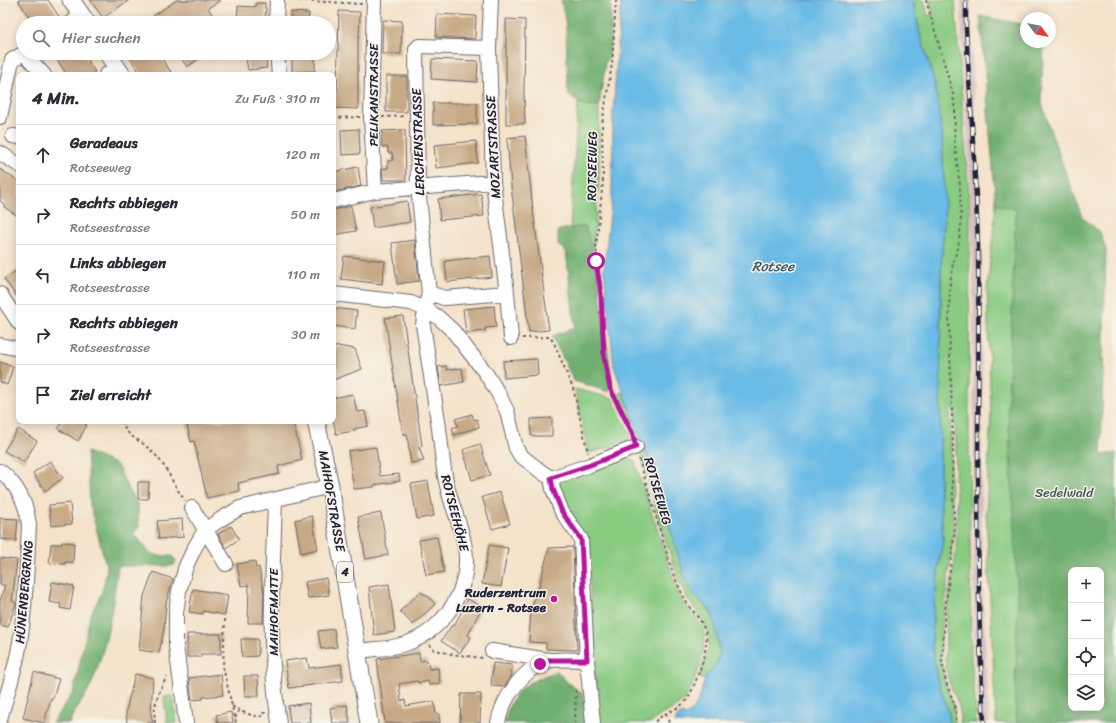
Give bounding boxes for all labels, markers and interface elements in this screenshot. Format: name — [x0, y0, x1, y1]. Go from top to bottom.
north arrow — [1020, 12, 1056, 48]
search box — [16, 16, 336, 60]
text: Hier suchen — [62, 25, 141, 51]
icon: search — [30, 27, 52, 49]
street label: PELIKANSTRASSE — [362, 43, 385, 147]
text: 4 Min. — [32, 83, 80, 113]
text: Zu Fuß · 310 m — [235, 87, 320, 110]
street label: LERCHENSTRASSE — [405, 87, 431, 196]
street label: MOZARTSTRASSE — [479, 94, 507, 199]
text: Geradeaus — [70, 130, 138, 156]
street label: ROTSEEWEG — [580, 131, 604, 201]
text: 120 m — [285, 143, 320, 166]
icon: ahead — [32, 144, 54, 166]
text: Rotseeweg — [70, 156, 131, 179]
text: Rechts abbiegen — [70, 190, 178, 216]
text: 50 m — [290, 203, 320, 226]
icon: right — [32, 204, 54, 226]
text: Rotseestrasse — [70, 216, 150, 239]
text: Links abbiegen — [70, 250, 166, 276]
route start — [587, 252, 605, 270]
water label: Rotsee — [752, 254, 795, 279]
text: 110 m — [287, 263, 320, 286]
icon: left — [32, 264, 54, 286]
text: Rotseestrasse — [70, 276, 150, 299]
text: Rechts abbiegen — [70, 310, 178, 336]
text: 30 m — [291, 323, 320, 346]
icon: right — [32, 324, 54, 346]
text: Rotseestrasse — [70, 336, 150, 359]
text: Ziel erreicht — [70, 382, 151, 408]
icon: arrive — [32, 384, 54, 406]
street label: MAIHOFSTRASSE — [312, 448, 352, 554]
street label: ROTSEEWEG — [637, 454, 679, 528]
street label: ROTSEEHÖHE — [434, 472, 476, 555]
park label: Sedelwald — [1035, 481, 1094, 504]
street label: HÜNENBERGRING — [8, 539, 40, 645]
road number: 4 — [337, 562, 353, 582]
street label: MAIHOFMATTE — [262, 567, 285, 656]
map controls — [1068, 567, 1104, 711]
button: + — [1068, 567, 1104, 603]
place label: Ruderzentrum Luzern - Rotsee — [456, 581, 547, 619]
marker: Ruderzentrum Luzern - Rotsee — [549, 594, 559, 604]
button: − — [1068, 603, 1104, 639]
button: locate — [1068, 639, 1104, 675]
route end — [531, 655, 549, 673]
button: layers — [1068, 675, 1104, 711]

